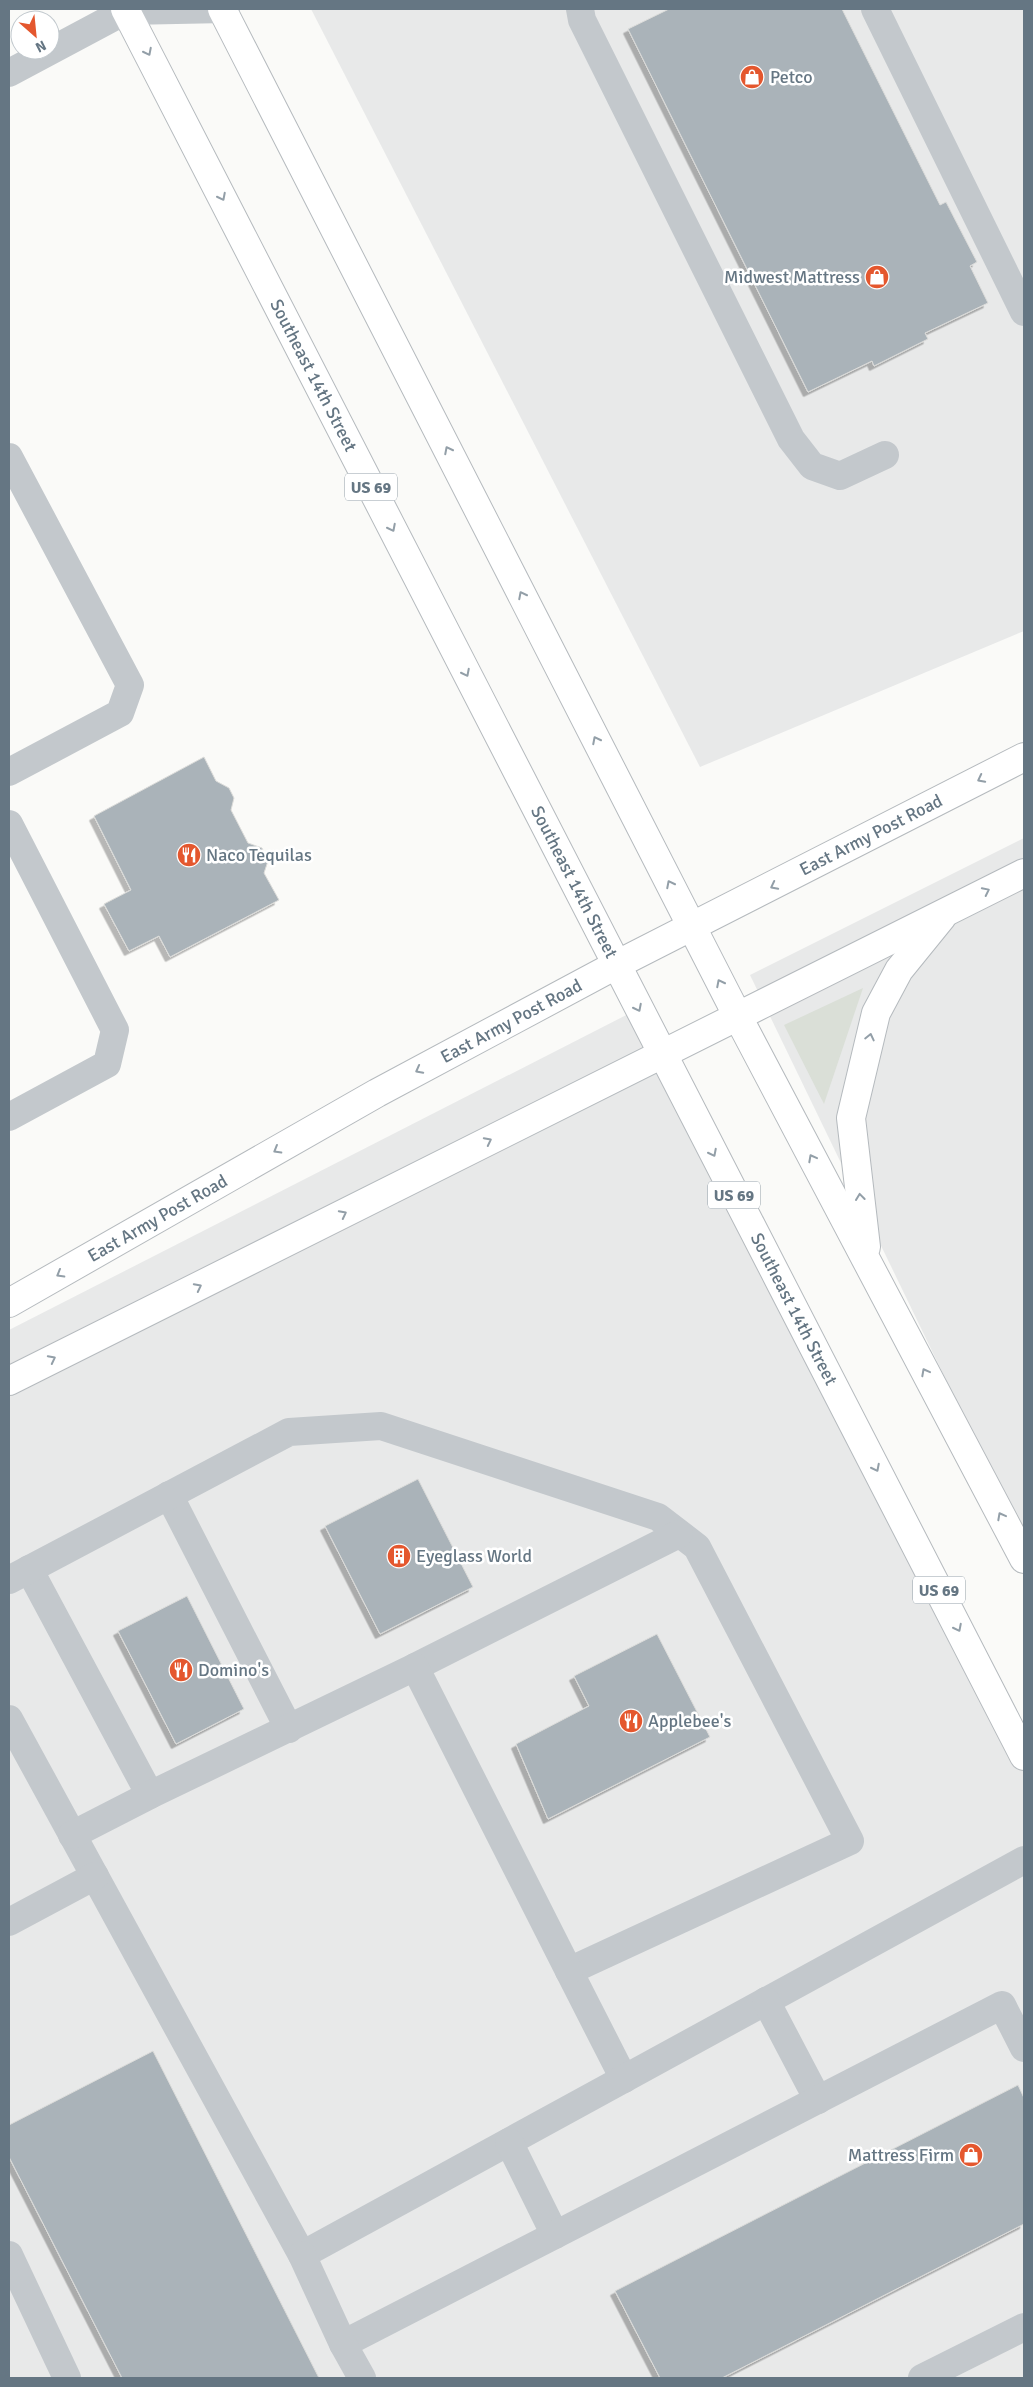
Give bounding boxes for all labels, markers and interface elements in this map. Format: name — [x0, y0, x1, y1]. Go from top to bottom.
north arrow — [10, 10, 60, 60]
text: N — [32, 36, 49, 56]
one-way arrow — [142, 47, 152, 56]
shop icon: Petco — [739, 64, 765, 90]
place label: Petco — [770, 66, 813, 88]
one-way arrow — [216, 192, 226, 201]
shop icon: Midwest Mattress — [864, 264, 890, 290]
place label: Midwest Mattress — [724, 266, 860, 288]
street label: Southeast 14th Street — [265, 296, 362, 455]
one-way arrow — [444, 446, 454, 455]
road number: US 69 — [345, 474, 397, 501]
one-way arrow — [386, 523, 396, 532]
one-way arrow — [518, 591, 528, 600]
one-way arrow — [460, 668, 470, 677]
one-way arrow — [592, 736, 602, 745]
one-way arrow — [977, 773, 986, 783]
street label: East Army Post Road — [796, 789, 946, 881]
street label: Southeast 14th Street — [526, 802, 623, 962]
restaurant icon: Naco Tequilas — [176, 842, 202, 868]
place label: Naco Tequilas — [206, 844, 312, 866]
one-way arrow — [771, 880, 780, 890]
one-way arrow — [666, 881, 676, 890]
one-way arrow — [981, 887, 990, 898]
street label: East Army Post Road — [437, 974, 586, 1068]
one-way arrow — [716, 979, 726, 988]
one-way arrow — [632, 1003, 642, 1012]
one-way arrow — [864, 1033, 875, 1042]
one-way arrow — [415, 1064, 424, 1074]
one-way arrow — [483, 1138, 492, 1148]
one-way arrow — [273, 1143, 282, 1153]
one-way arrow — [707, 1148, 717, 1157]
one-way arrow — [808, 1154, 818, 1163]
street label: East Army Post Road — [84, 1170, 231, 1267]
road number: US 69 — [708, 1182, 760, 1208]
one-way arrow — [855, 1193, 866, 1201]
one-way arrow — [338, 1210, 347, 1220]
street label: Southeast 14th Street — [746, 1229, 842, 1389]
one-way arrow — [56, 1267, 65, 1277]
one-way arrow — [193, 1283, 202, 1293]
one-way arrow — [47, 1355, 56, 1365]
one-way arrow — [922, 1368, 932, 1377]
one-way arrow — [870, 1463, 880, 1472]
one-way arrow — [998, 1512, 1008, 1521]
building icon: Eyeglass World — [386, 1543, 412, 1569]
place label: Eyeglass World — [416, 1545, 532, 1567]
road number: US 69 — [913, 1576, 965, 1604]
one-way arrow — [952, 1623, 962, 1632]
restaurant icon: Domino's — [168, 1657, 194, 1683]
place label: Domino's — [198, 1659, 269, 1681]
restaurant icon: Applebee's — [618, 1708, 644, 1734]
place label: Applebee's — [648, 1710, 731, 1732]
shop icon: Mattress Firm — [958, 2142, 984, 2168]
place label: Mattress Firm — [848, 2144, 954, 2166]

